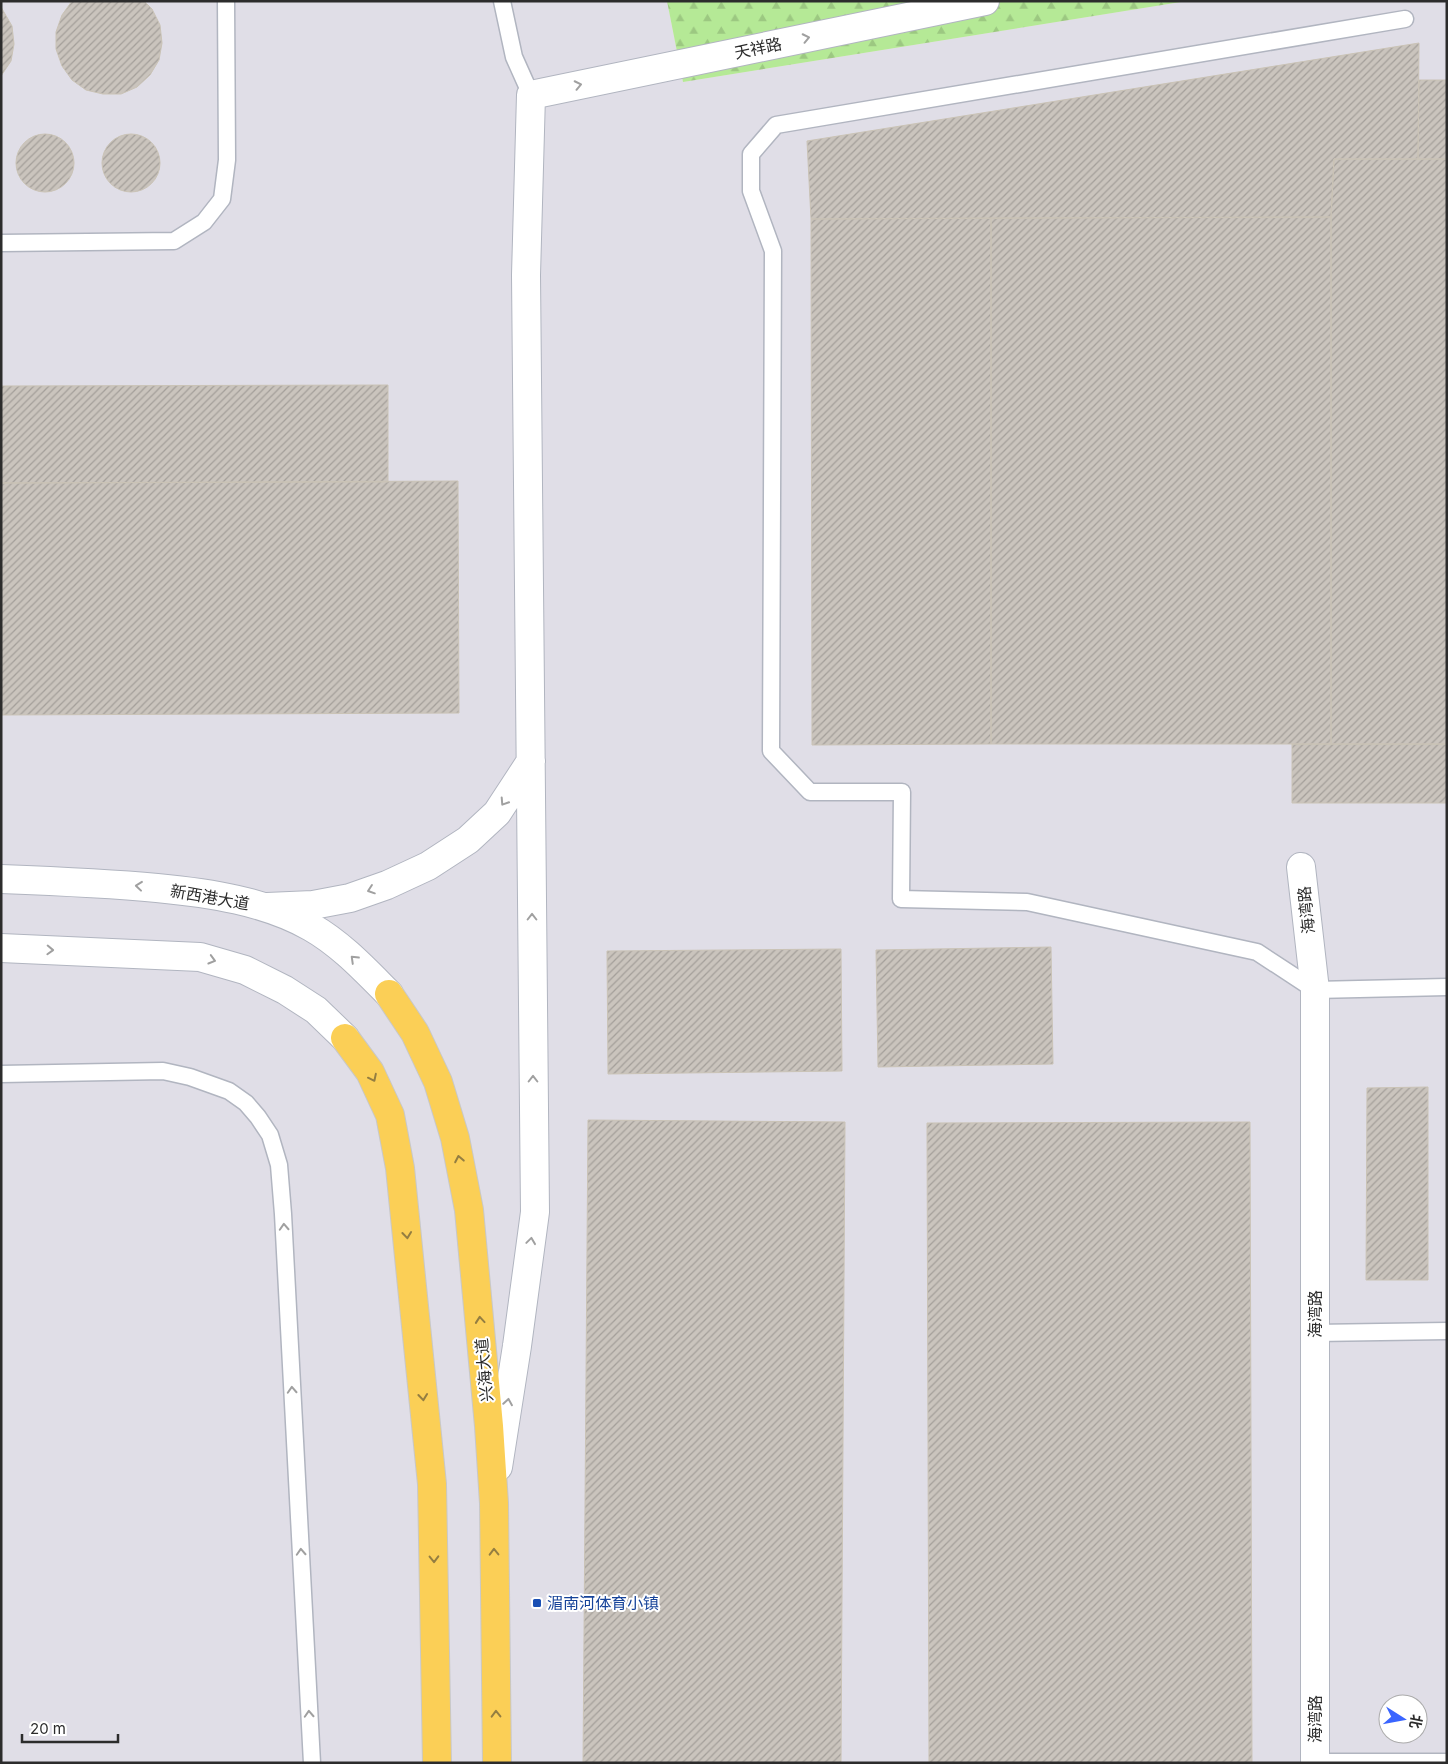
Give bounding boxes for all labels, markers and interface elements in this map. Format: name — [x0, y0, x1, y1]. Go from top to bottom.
street label: 天祥路 — [732, 33, 784, 63]
one-way arrow — [802, 34, 810, 44]
one-way arrow — [574, 81, 583, 91]
one-way arrow — [501, 797, 511, 806]
street label: 新西港大道 — [169, 880, 251, 914]
one-way arrow — [135, 881, 143, 892]
one-way arrow — [367, 885, 376, 895]
street label: 海湾路 — [1294, 885, 1318, 935]
one-way arrow — [527, 913, 537, 920]
one-way arrow — [46, 945, 54, 955]
one-way arrow — [207, 955, 215, 965]
one-way arrow — [351, 956, 360, 965]
one-way arrow — [366, 1073, 377, 1082]
one-way arrow — [528, 1075, 538, 1082]
one-way arrow — [454, 1154, 465, 1163]
one-way arrow — [278, 1223, 289, 1231]
one-way arrow — [401, 1231, 412, 1239]
one-way arrow — [525, 1237, 535, 1246]
street label: 海湾路 — [1305, 1290, 1325, 1338]
one-way arrow — [475, 1315, 486, 1323]
street label: 兴海大道 — [471, 1337, 497, 1403]
one-way arrow — [287, 1385, 298, 1393]
one-way arrow — [417, 1393, 428, 1401]
one-way arrow — [502, 1398, 512, 1407]
one-way arrow — [489, 1547, 499, 1555]
one-way arrow — [295, 1548, 306, 1556]
one-way arrow — [428, 1555, 439, 1563]
place label: 湄南河体育小镇 — [547, 1593, 659, 1613]
marker: 湄南河体育小镇 — [531, 1597, 543, 1609]
north arrow — [1378, 1694, 1428, 1744]
street label: 海湾路 — [1305, 1695, 1325, 1743]
one-way arrow — [304, 1710, 315, 1718]
one-way arrow — [491, 1710, 501, 1718]
scale bar — [22, 1712, 119, 1744]
text: 北 — [1407, 1713, 1426, 1730]
text: 20 m — [30, 1719, 66, 1738]

